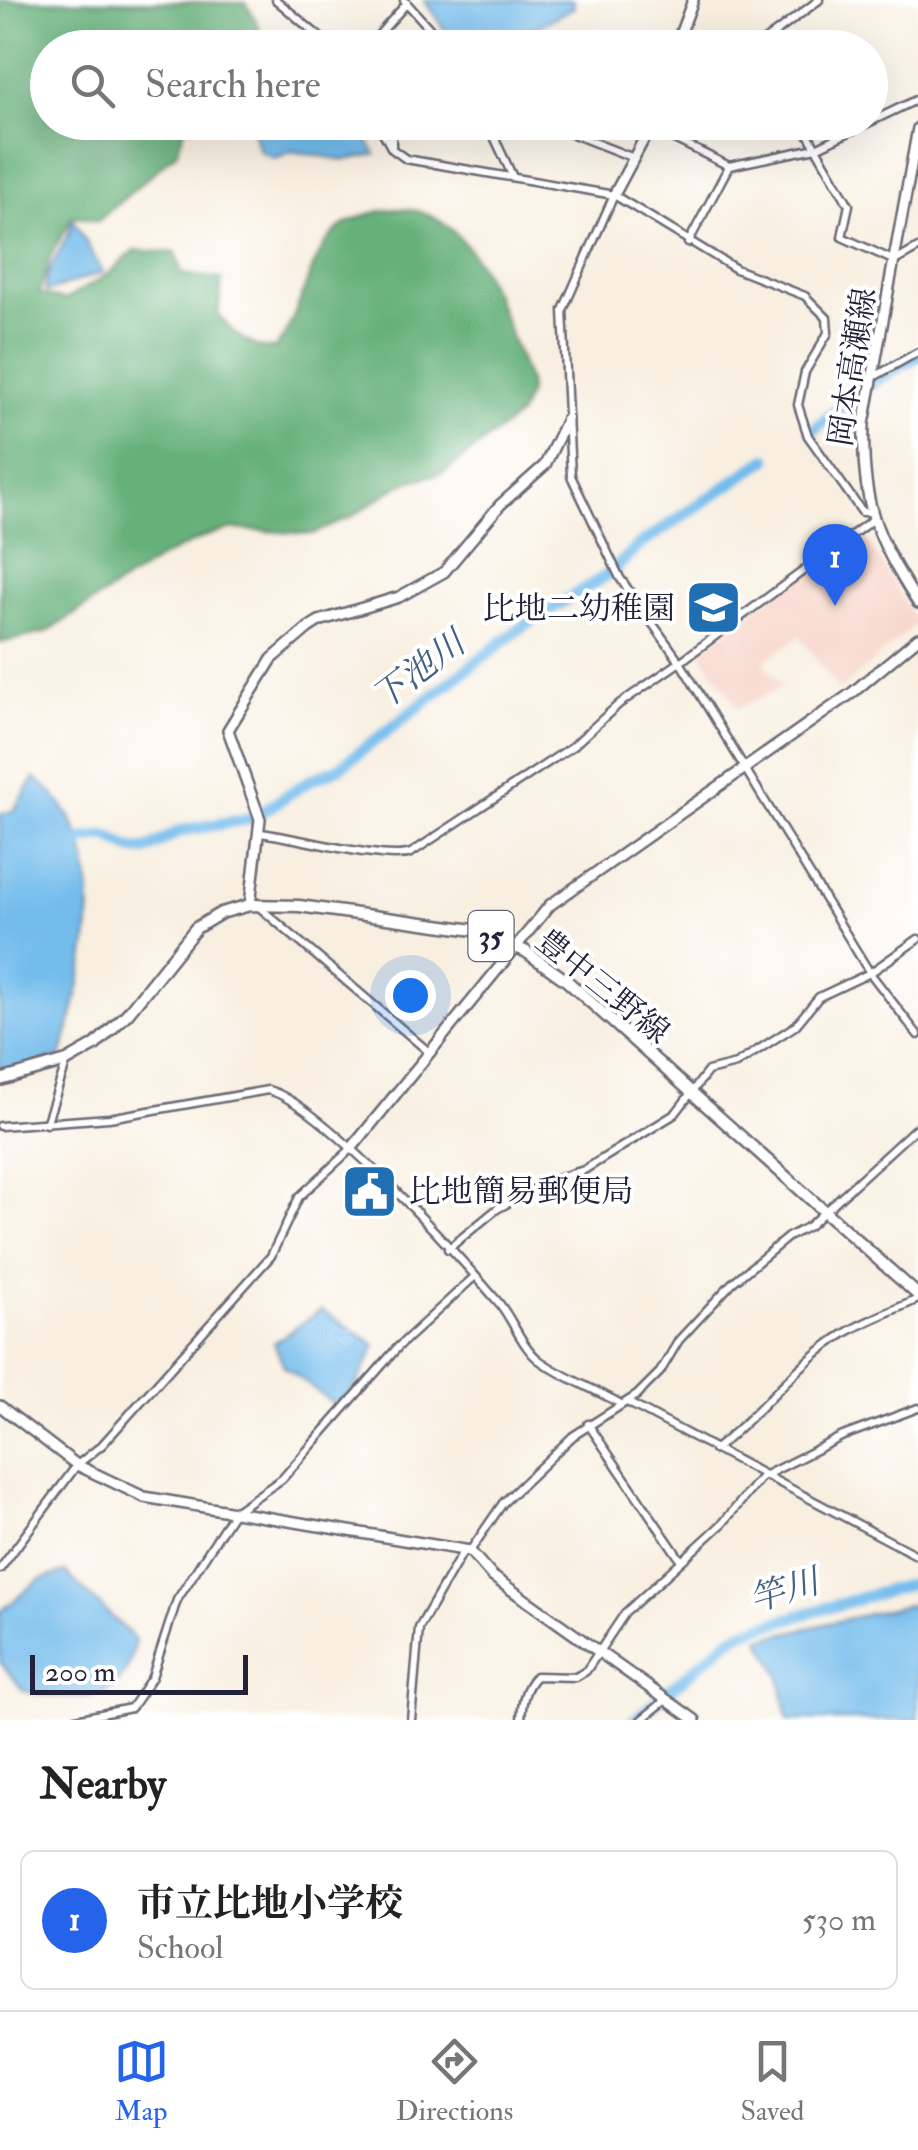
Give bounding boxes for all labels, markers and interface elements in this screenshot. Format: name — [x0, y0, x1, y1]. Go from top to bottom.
search box — [30, 30, 888, 140]
icon: search — [65, 58, 120, 113]
text: Search here — [145, 61, 321, 109]
street label: 岡本高瀬線 — [821, 285, 885, 449]
pin: 1 — [802, 524, 868, 606]
school or university icon: 比地二幼稚園 — [684, 578, 744, 638]
place label: 比地二幼稚園 — [483, 589, 675, 629]
water label: 下池川 — [363, 619, 477, 720]
road number: 35 — [468, 911, 514, 961]
street label: 豊中三野線 — [528, 921, 677, 1053]
your location — [385, 970, 436, 1021]
public building icon: 比地簡易郵便局 — [340, 1161, 400, 1221]
place label: 比地簡易郵便局 — [409, 1172, 633, 1212]
water label: 竿川 — [744, 1559, 828, 1622]
scale bar — [30, 1650, 248, 1694]
text: 200 m — [45, 1655, 116, 1690]
text: Nearby — [40, 1759, 166, 1811]
text: 市立比地小学校 — [137, 1880, 403, 1928]
text: 1 — [69, 1900, 80, 1940]
text: 530 m — [802, 1900, 876, 1940]
text: School — [137, 1928, 223, 1968]
tab: Map — [114, 2034, 169, 2129]
tab: Directions — [396, 2034, 513, 2129]
tab: Saved — [740, 2034, 804, 2129]

